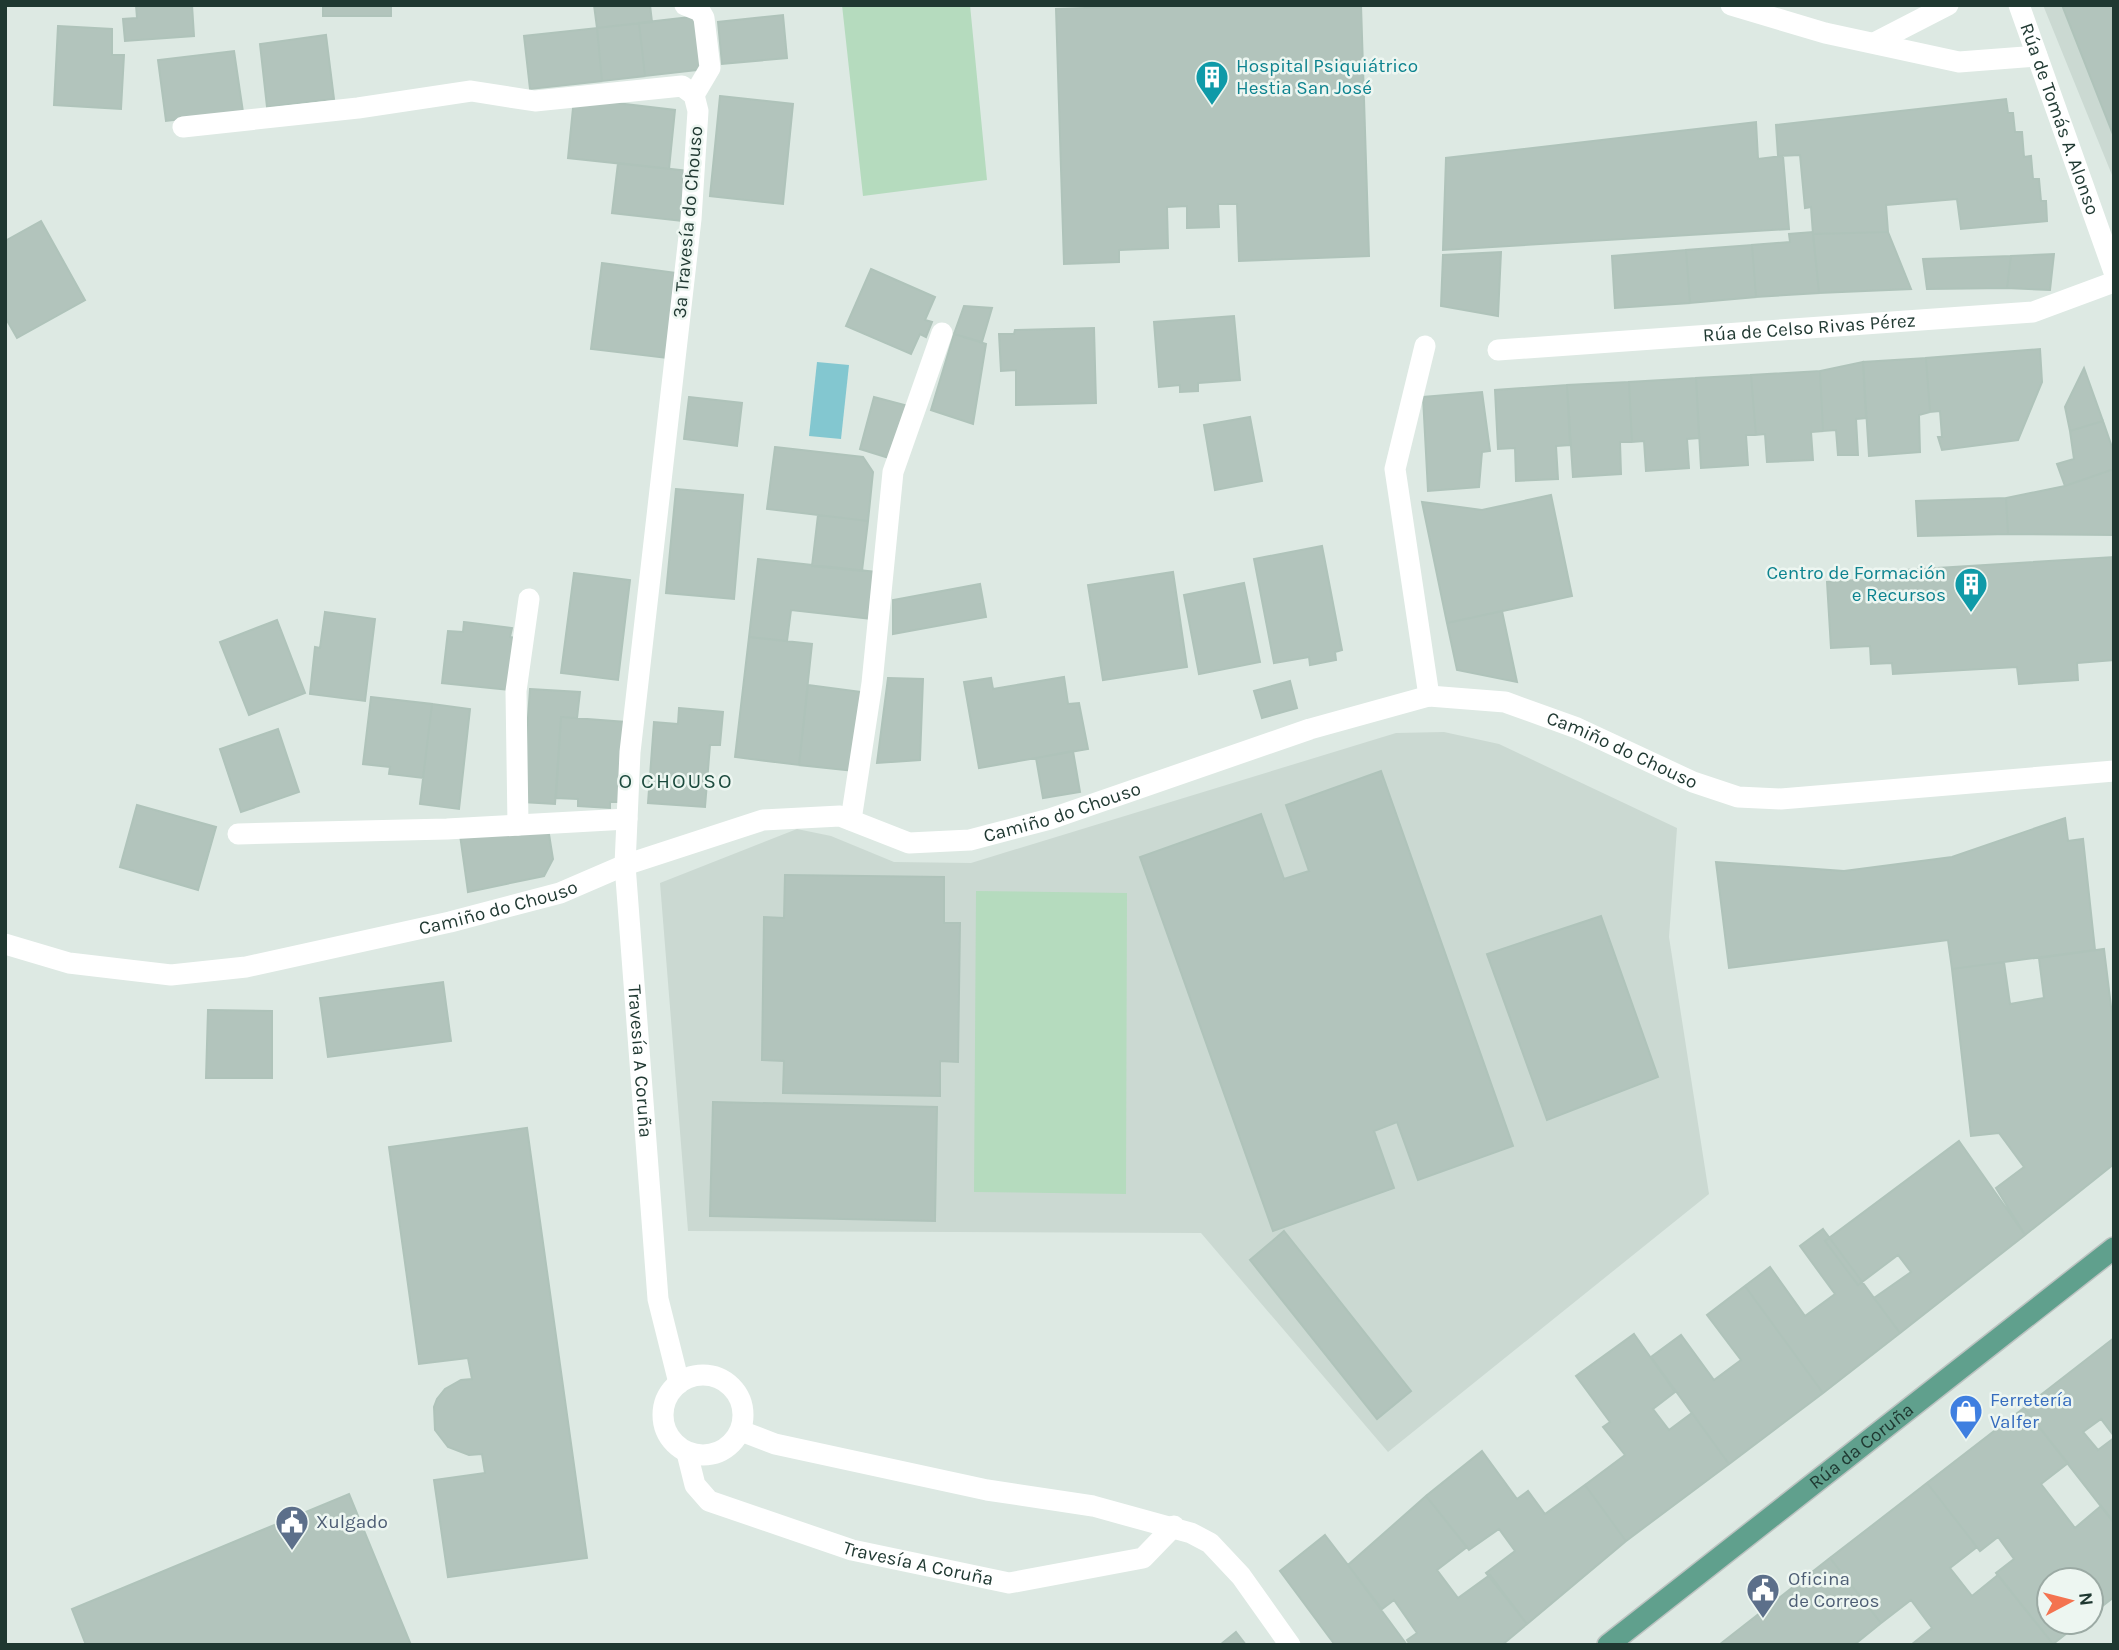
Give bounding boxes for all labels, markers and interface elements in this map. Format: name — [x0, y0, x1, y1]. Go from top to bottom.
street label: Rúa de Tomás A. Alonso — [2015, 20, 2104, 218]
place label: Hospital Psiquiátrico Hestia San José — [1236, 55, 1418, 99]
building icon: Hospital Psiquiátrico Hestia San José — [1193, 58, 1231, 107]
street label: 3ª Travesía do Chouso — [669, 125, 707, 319]
street label: Rúa de Celso Rivas Pérez — [1702, 309, 1916, 346]
place label: Centro de Formación e Recursos — [1766, 562, 1946, 606]
building icon: Centro de Formación e Recursos — [1952, 565, 1990, 614]
street label: Camiño do Chouso — [1543, 707, 1701, 794]
district label: O CHOUSO — [619, 769, 733, 793]
street label: Camiño do Chouso — [981, 777, 1144, 847]
street label: Camiño do Chouso — [417, 876, 581, 940]
street label: Travesía A Coruña — [623, 984, 657, 1139]
place label: Ferretería Valfer — [1990, 1389, 2073, 1433]
shop icon: Ferretería Valfer — [1947, 1392, 1985, 1441]
street label: Rúa da Coruña — [1805, 1398, 1918, 1494]
public building icon: Xulgado — [273, 1503, 311, 1552]
place label: Xulgado — [316, 1511, 388, 1533]
street label: Travesía A Coruña — [840, 1537, 995, 1590]
north arrow — [2035, 1566, 2105, 1636]
place label: Oficina de Correos — [1788, 1568, 1879, 1612]
public building icon: Oficina de Correos — [1744, 1571, 1782, 1620]
text: N — [2074, 1591, 2098, 1607]

